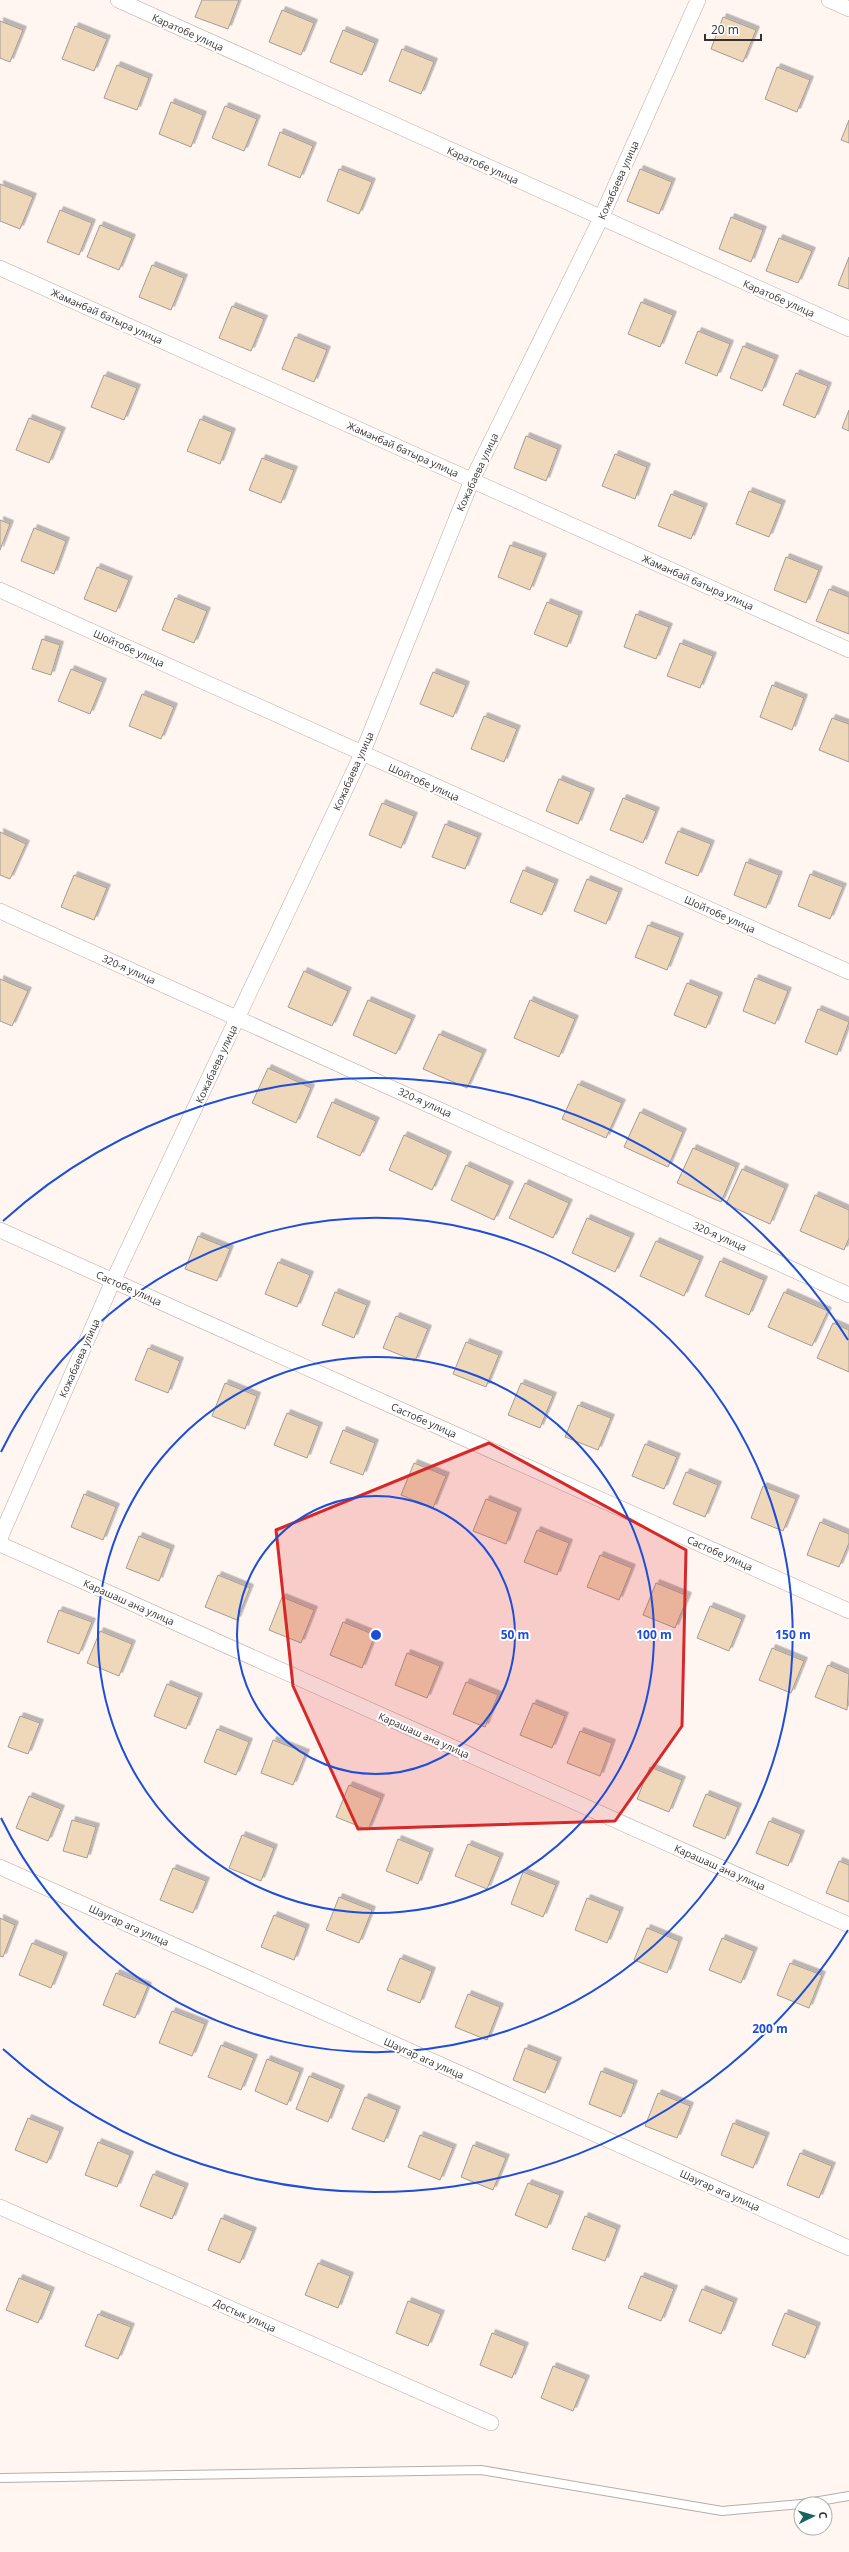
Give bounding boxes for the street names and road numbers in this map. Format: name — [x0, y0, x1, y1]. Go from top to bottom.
street label: Каратобе улица — [150, 10, 226, 54]
street label: Кожабаева улица — [594, 138, 642, 222]
street label: Каратобе улица — [445, 143, 521, 187]
street label: Каратобе улица — [741, 276, 817, 320]
street label: Жаманбай батыра улица — [49, 285, 165, 347]
street label: Жаманбай батыра улица — [345, 418, 461, 480]
street label: Кожабаева улица — [453, 431, 501, 513]
street label: Жаманбай батыра улица — [640, 551, 756, 613]
street label: Шойтобе улица — [91, 626, 167, 670]
street label: Кожабаева улица — [329, 729, 377, 813]
street label: Шойтобе улица — [386, 760, 462, 804]
street label: Шойтобе улица — [682, 892, 758, 936]
street label: 320-я улица — [100, 951, 158, 987]
street label: Кожабаева улица — [192, 1023, 240, 1105]
street label: 320-я улица — [396, 1084, 454, 1120]
street label: 320-я улица — [691, 1218, 749, 1254]
street label: Састобе улица — [94, 1267, 164, 1309]
street label: Кожабаева улица — [55, 1316, 103, 1400]
street label: Састобе улица — [389, 1399, 459, 1441]
street label: Састобе улица — [685, 1532, 755, 1574]
street label: Карашаш ана улица — [81, 1576, 177, 1628]
street label: Карашаш ана улица — [376, 1709, 472, 1761]
street label: Карашаш ана улица — [672, 1841, 768, 1893]
street label: Шаугар ага улица — [87, 1901, 171, 1949]
street label: Шаугар ага улица — [382, 2034, 466, 2082]
street label: Шаугар ага улица — [678, 2166, 762, 2214]
street label: Достык улица — [212, 2295, 278, 2335]

